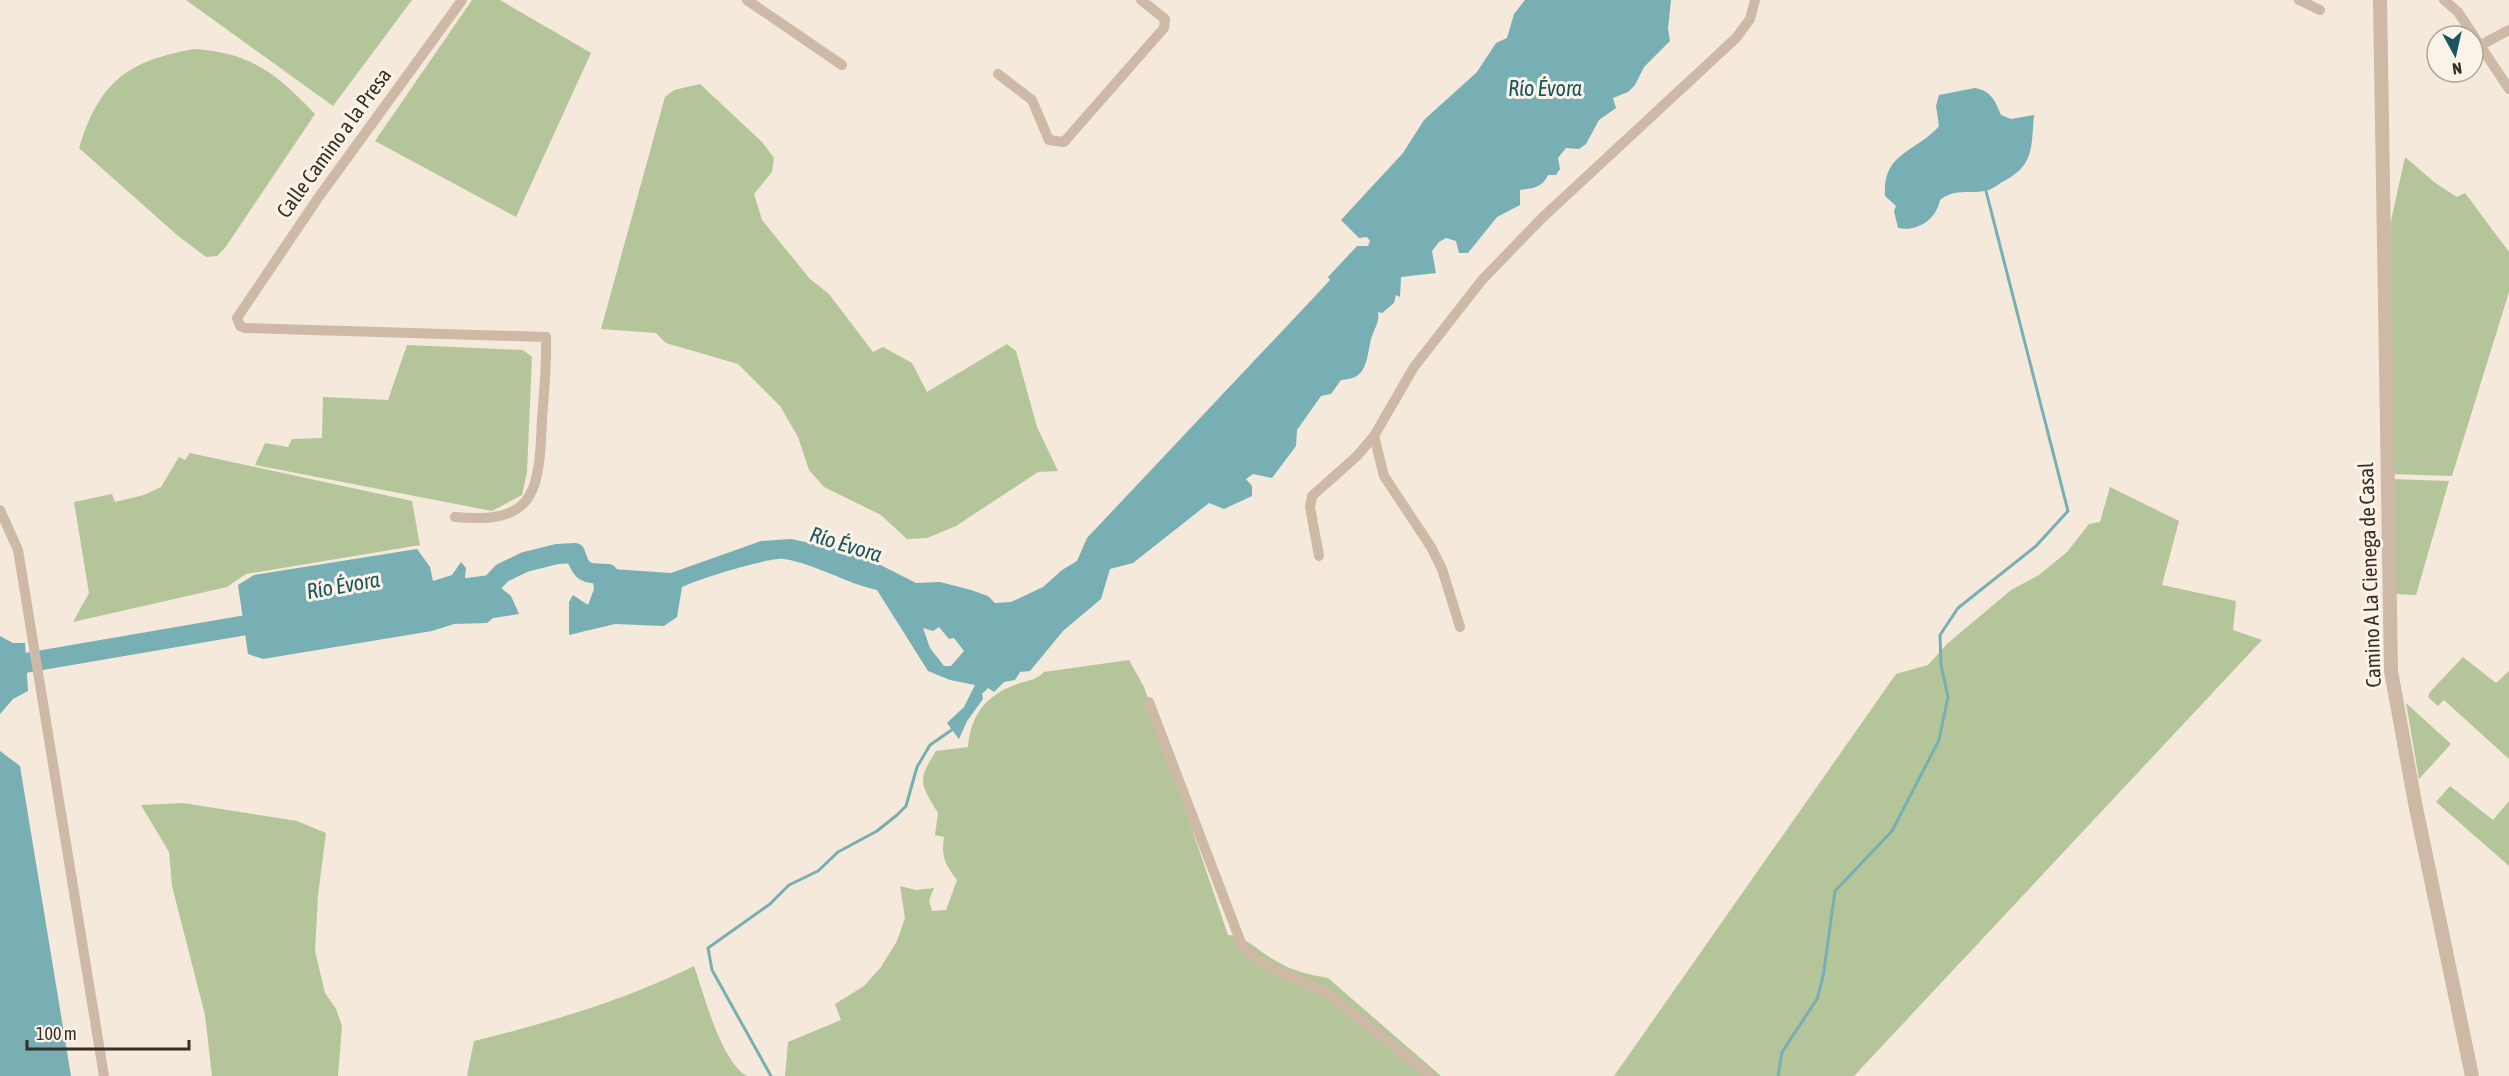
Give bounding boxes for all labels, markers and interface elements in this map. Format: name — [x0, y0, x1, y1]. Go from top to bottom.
north arrow — [2425, 24, 2485, 84]
text: N — [2451, 59, 2463, 78]
street label: Calle Camino a la Presa — [271, 63, 395, 222]
water label: Río Évora — [1508, 75, 1582, 101]
street label: Camino A La Cienega de Casal — [2353, 462, 2385, 688]
water label: Río Évora — [807, 521, 885, 567]
water label: Río Évora — [304, 566, 382, 604]
scale bar — [27, 1013, 189, 1051]
text: 100 m — [36, 1023, 77, 1044]

